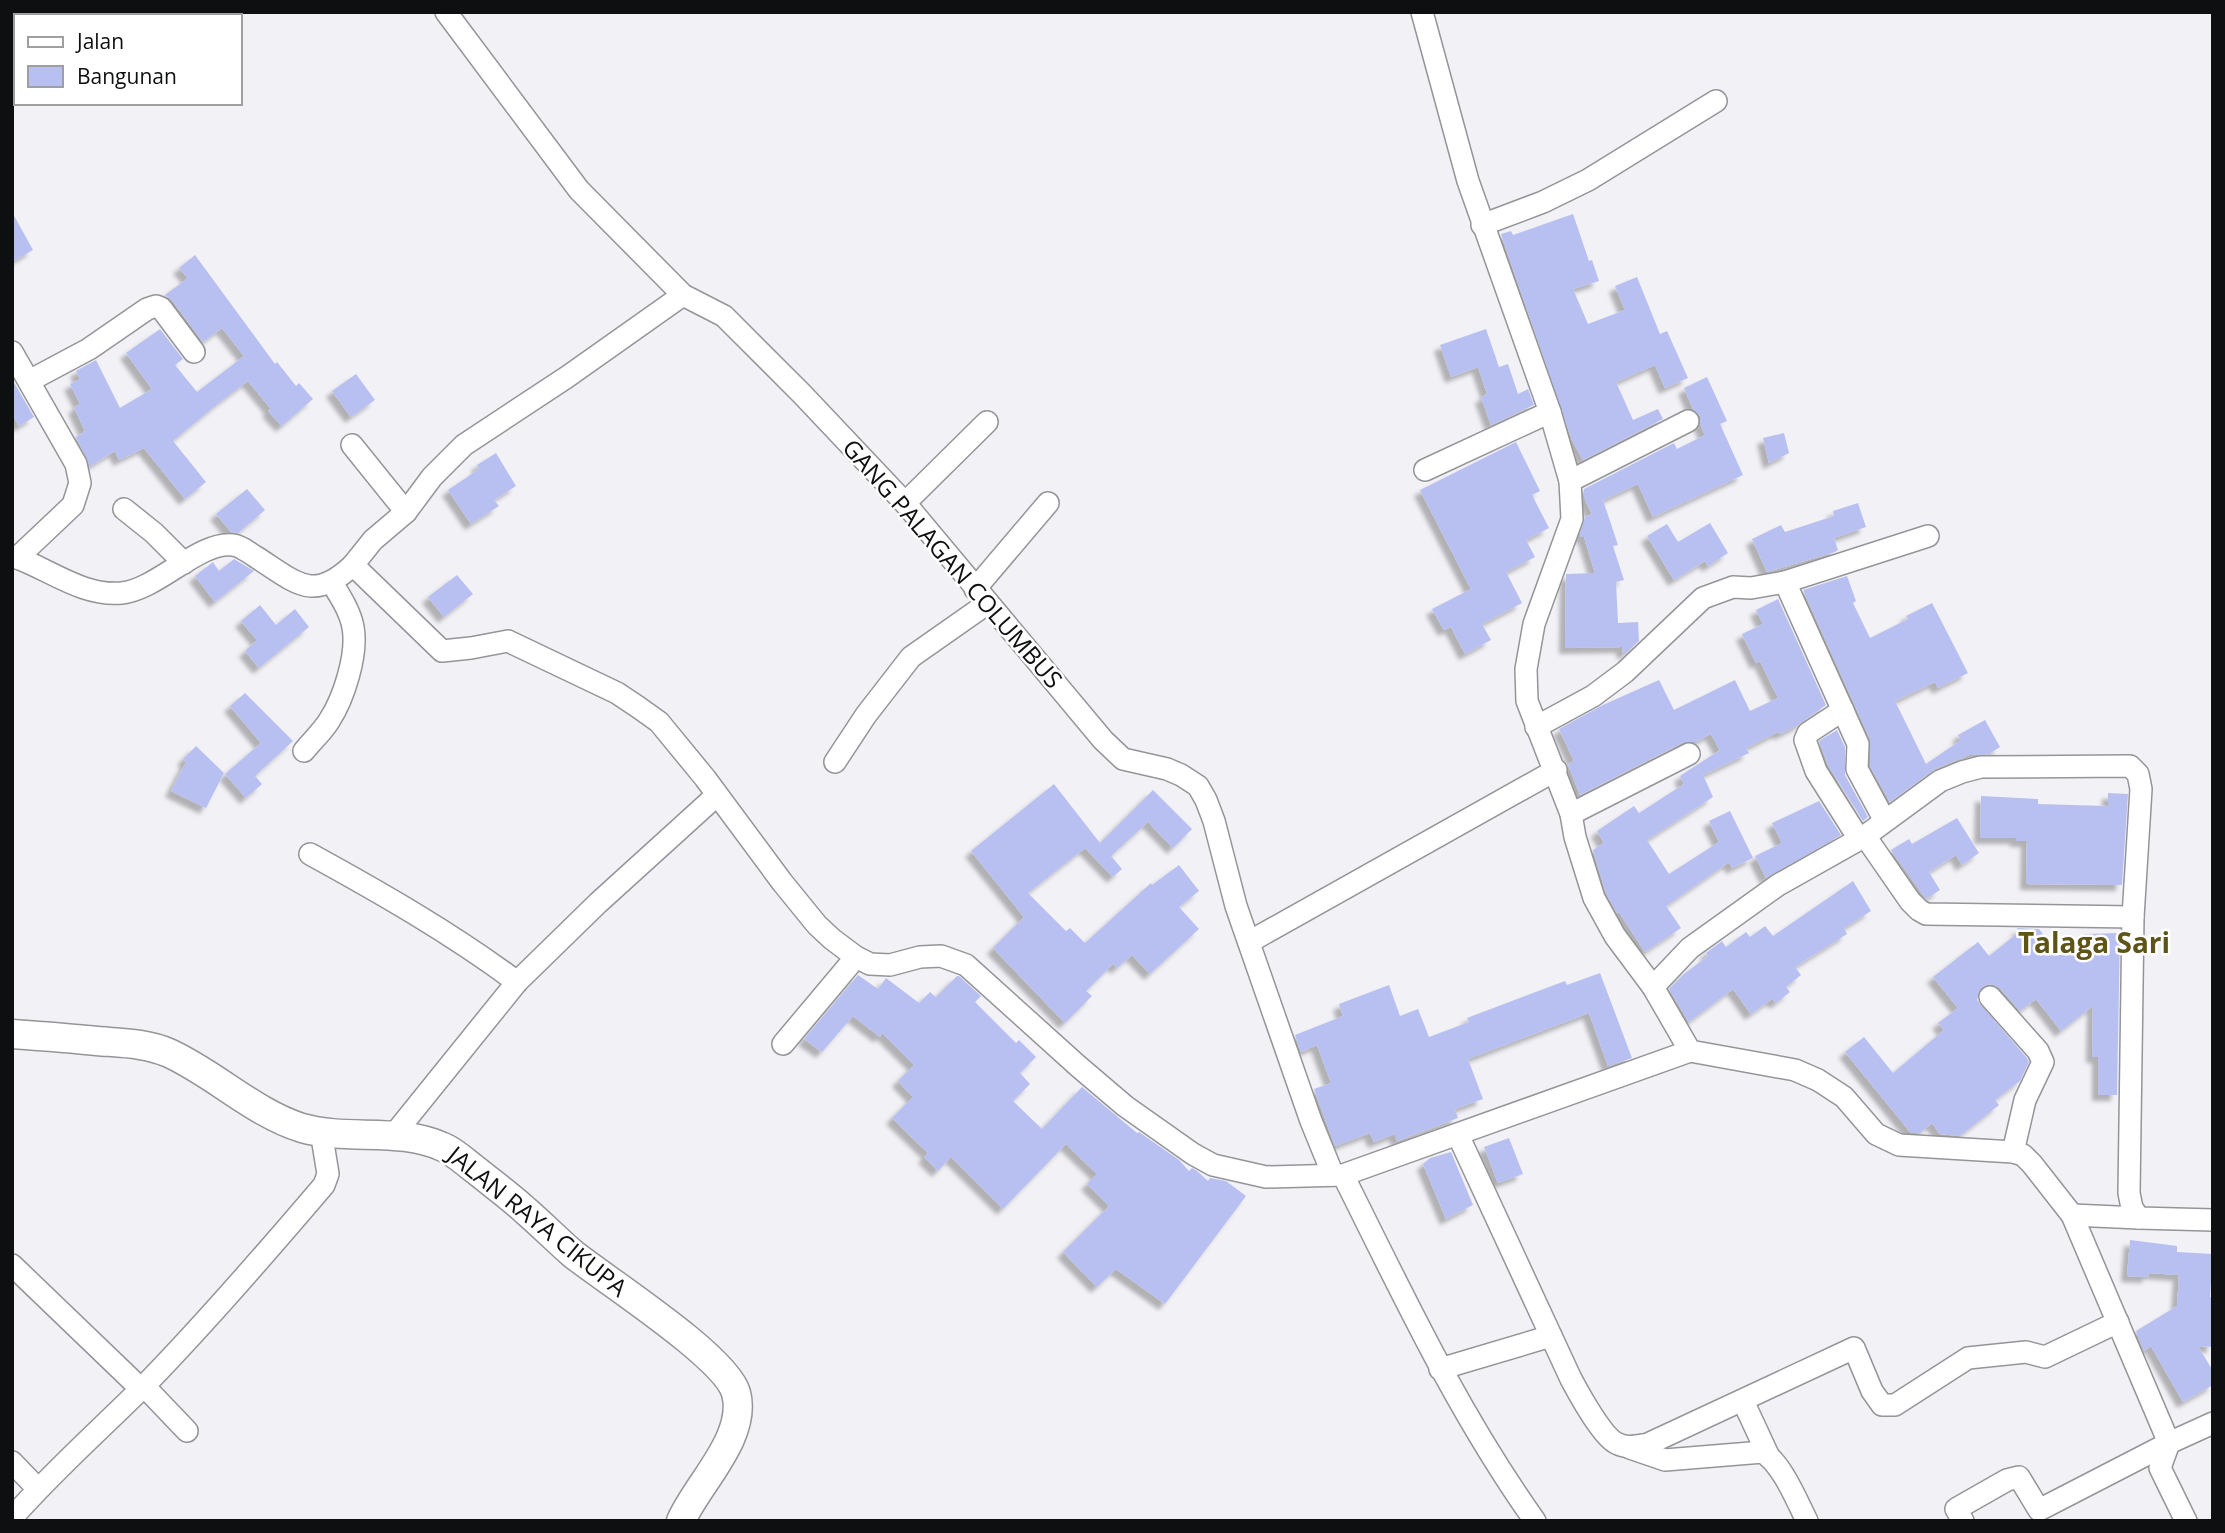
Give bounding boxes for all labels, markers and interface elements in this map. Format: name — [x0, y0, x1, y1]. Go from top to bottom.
legend — [14, 14, 242, 105]
text: Jalan — [75, 27, 124, 55]
text: Bangunan — [77, 62, 177, 90]
street label: GANG PALAGAN COLUMBUS — [836, 431, 1071, 695]
district label: Talaga Sari — [2018, 923, 2170, 961]
street label: JALAN RAYA CIKUPA — [440, 1137, 635, 1304]

